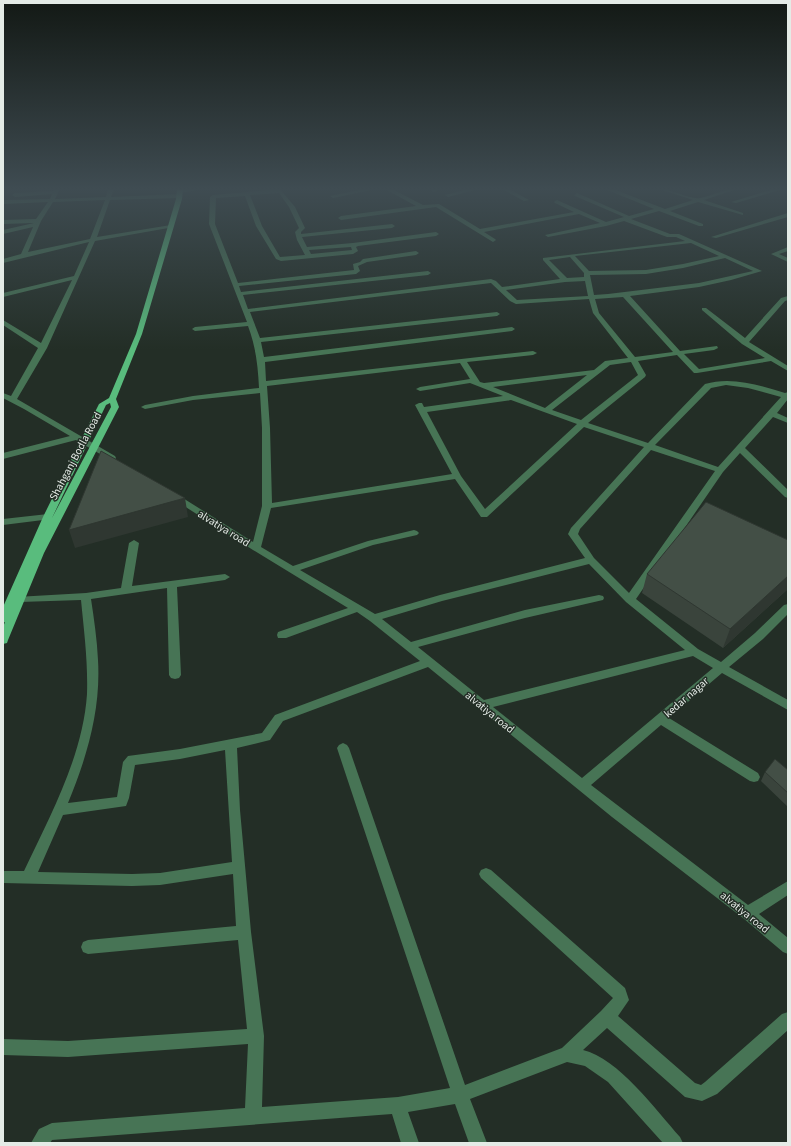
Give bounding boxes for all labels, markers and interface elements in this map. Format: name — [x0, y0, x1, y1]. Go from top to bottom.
street label: Shahganj Bodla Road — [46, 409, 105, 503]
street label: alvatiya road — [195, 506, 253, 550]
street label: kedar nagar — [661, 674, 712, 721]
street label: alvatiya road — [462, 688, 517, 737]
street label: alvatiya road — [717, 888, 772, 937]

